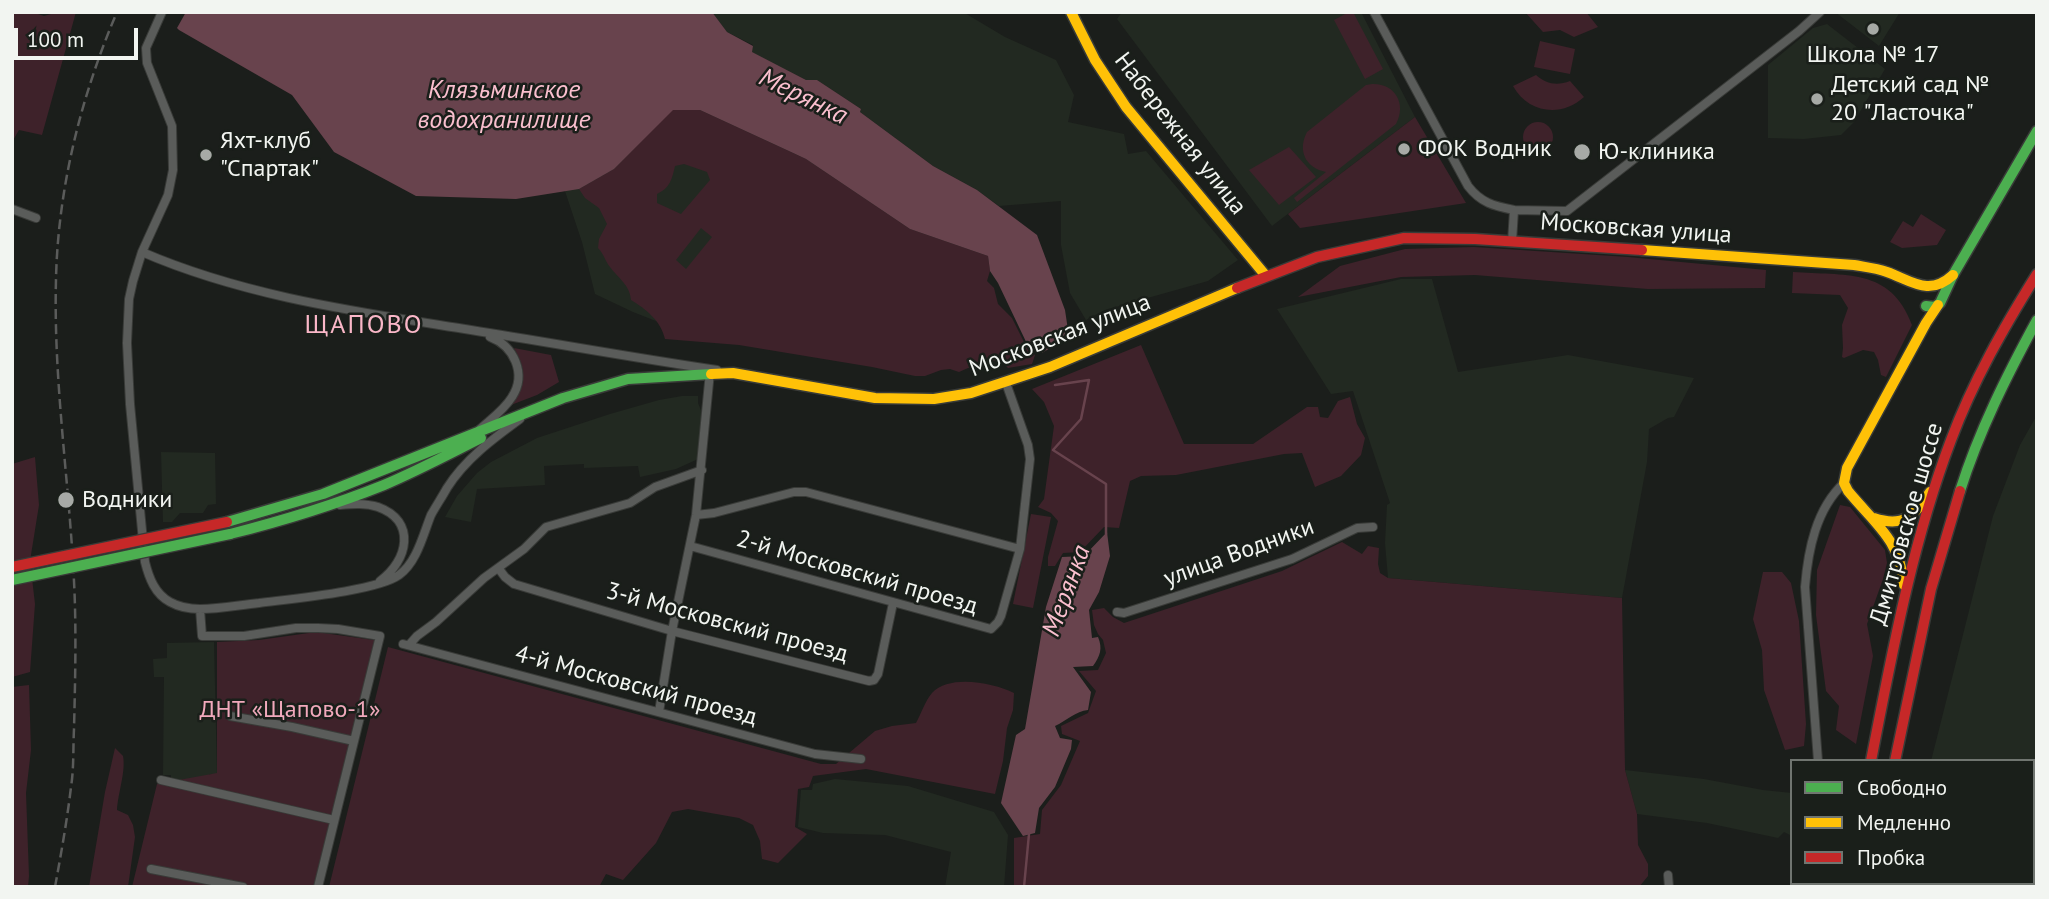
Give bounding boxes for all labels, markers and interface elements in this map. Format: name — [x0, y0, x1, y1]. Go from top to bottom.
scale bar — [18, 14, 142, 58]
marker: Школа № 17 — [1865, 21, 1881, 37]
text: 100 m — [27, 26, 84, 53]
place label: Школа № 17 — [1807, 41, 1939, 69]
street label: Набережная улица — [1108, 47, 1252, 221]
water label: Мерянка — [754, 62, 852, 132]
place label: Детский сад № 20 "Ласточка" — [1831, 71, 1989, 127]
water label: Клязьминское водохранилище — [417, 75, 591, 136]
marker: Детский сад № 20 "Ласточка" — [1809, 91, 1825, 107]
place label: Яхт-клуб "Спартак" — [220, 127, 319, 183]
place label: ФОК Водник — [1418, 135, 1551, 163]
place label: Ю-клиника — [1598, 138, 1715, 166]
marker: ФОК Водник — [1396, 141, 1412, 157]
marker: Ю-клиника — [1572, 142, 1592, 162]
marker: Яхт-клуб "Спартак" — [198, 147, 214, 163]
street label: Московская улица — [1539, 208, 1733, 250]
street label: Московская улица — [965, 288, 1155, 384]
district label: ЩАПОВО — [305, 310, 423, 342]
street label: Дмитровское шоссе — [1864, 420, 1950, 628]
place label: Водники — [82, 486, 172, 514]
marker: Водники — [56, 490, 76, 510]
street label: улица Водники — [1160, 512, 1318, 594]
street label: 2-й Московский проезд — [733, 525, 981, 621]
water label: Мерянка — [1036, 541, 1098, 641]
street label: 3-й Московский проезд — [603, 577, 851, 669]
street label: 4-й Московский проезд — [512, 640, 760, 732]
park label: ДНТ «Щапово-1» — [200, 696, 380, 724]
legend — [1790, 759, 2035, 885]
text: Свободно — [1857, 774, 1947, 801]
text: Медленно — [1857, 809, 1951, 836]
text: Пробка — [1857, 844, 1925, 871]

